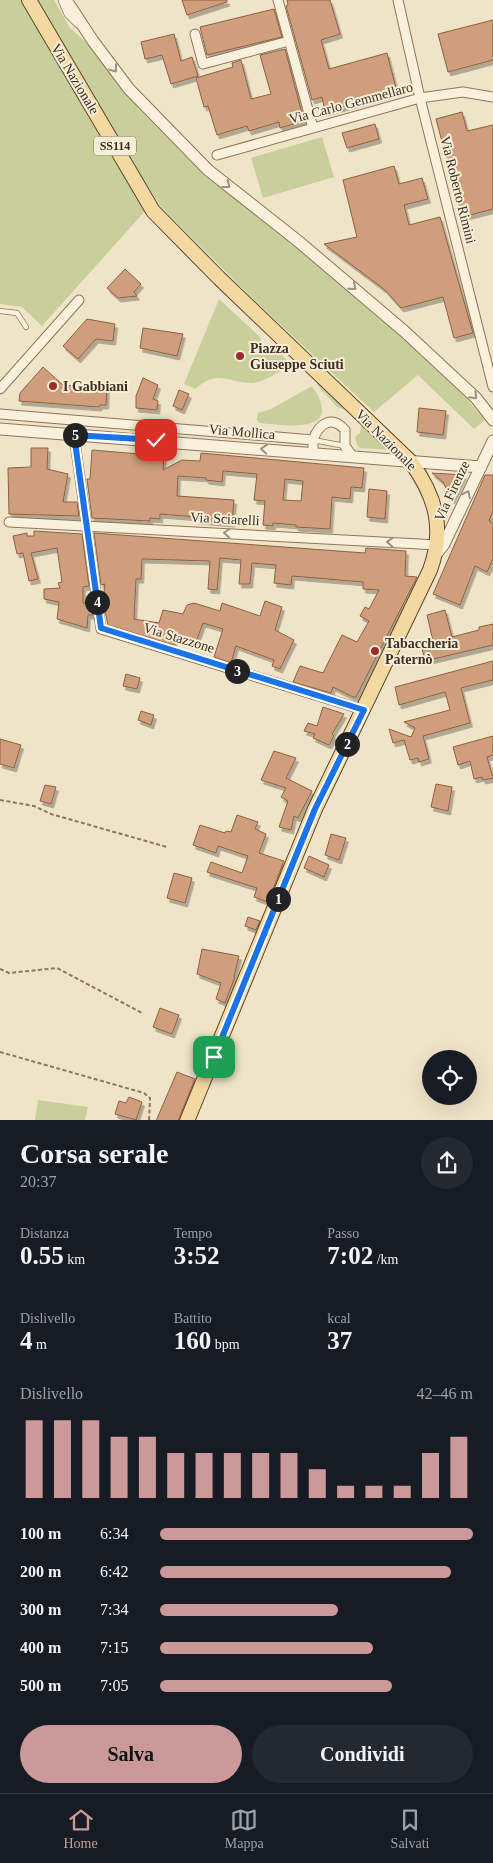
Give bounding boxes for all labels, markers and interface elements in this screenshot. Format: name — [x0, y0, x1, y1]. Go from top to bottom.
street label: Via Nazionale — [48, 41, 102, 117]
one-way arrow — [108, 63, 117, 73]
street label: Via Carlo Gemmellaro — [288, 79, 414, 127]
street label: Via Roberto Rimini — [437, 135, 479, 245]
road number: SS114 — [94, 136, 136, 156]
one-way arrow — [221, 179, 231, 188]
one-way arrow — [347, 282, 356, 290]
place label: Piazza Giuseppe Sciuti — [250, 341, 344, 372]
marker: Piazza Giuseppe Sciuti — [234, 350, 246, 362]
place label: I Gabbiani — [63, 379, 128, 394]
marker: I Gabbiani — [47, 380, 59, 392]
one-way arrow — [468, 390, 477, 399]
street label: Via Nazionale — [353, 407, 419, 473]
pin — [135, 419, 177, 461]
pin: 5 — [62, 422, 88, 448]
street label: Via Mollica — [208, 422, 277, 442]
icon: check — [142, 426, 170, 454]
text: 5 — [72, 428, 79, 443]
one-way arrow — [260, 444, 268, 455]
street label: Via Firenze — [431, 458, 473, 524]
one-way arrow — [461, 491, 471, 500]
street label: Via Sciarelli — [190, 510, 260, 528]
one-way arrow — [223, 527, 231, 538]
one-way arrow — [385, 536, 393, 547]
pin: 4 — [84, 590, 110, 614]
text: 4 — [94, 595, 101, 610]
street label: Via Stazzone — [142, 620, 216, 656]
place label: Tabaccheria Paternò — [385, 636, 458, 667]
marker: Tabaccheria Paternò — [369, 645, 381, 657]
pin: 3 — [224, 658, 250, 684]
text: 3 — [234, 664, 241, 679]
pin: 2 — [334, 732, 360, 756]
text: 2 — [344, 737, 351, 752]
pin: 1 — [266, 886, 290, 912]
text: 1 — [275, 892, 282, 907]
pin — [193, 1036, 235, 1078]
icon: arrive — [200, 1043, 228, 1071]
map controls — [422, 1050, 477, 1105]
button: locate — [422, 1050, 477, 1105]
button: share — [421, 1137, 473, 1189]
text: Corsa serale — [20, 1138, 169, 1169]
text: 20:37 — [20, 1173, 56, 1190]
text: Distanza — [20, 1226, 69, 1241]
text: Tempo — [174, 1226, 212, 1241]
text: Passo — [327, 1226, 359, 1241]
text: 0.55 — [20, 1242, 64, 1269]
text: 3:52 — [174, 1242, 219, 1269]
text: 7:02 — [327, 1242, 373, 1269]
text: km — [64, 1252, 85, 1267]
text: /km — [373, 1252, 398, 1267]
text: Dislivello — [20, 1311, 75, 1326]
text: Battito — [174, 1311, 212, 1326]
text: kcal — [327, 1311, 351, 1326]
text: 4 — [20, 1327, 33, 1354]
text: 160 — [174, 1327, 211, 1354]
text: 37 — [327, 1327, 352, 1354]
text: m — [33, 1337, 47, 1352]
text: bpm — [211, 1337, 240, 1352]
text: Dislivello — [20, 1385, 83, 1402]
text: 42–46 m — [417, 1385, 473, 1402]
text: 100 m — [20, 1525, 61, 1542]
text: 6:34 — [100, 1525, 128, 1542]
text: 200 m — [20, 1563, 61, 1580]
text: 6:42 — [100, 1563, 128, 1580]
text: 300 m — [20, 1601, 61, 1618]
text: 7:34 — [100, 1601, 128, 1618]
text: 400 m — [20, 1639, 61, 1656]
text: 7:15 — [100, 1639, 128, 1656]
text: 500 m — [20, 1677, 61, 1694]
text: 7:05 — [100, 1677, 128, 1694]
button: Salva — [20, 1725, 242, 1783]
button: Condividi — [252, 1725, 473, 1783]
tab: Home — [64, 1806, 98, 1852]
tab: Mappa — [225, 1806, 264, 1852]
tab: Salvati — [391, 1806, 430, 1852]

